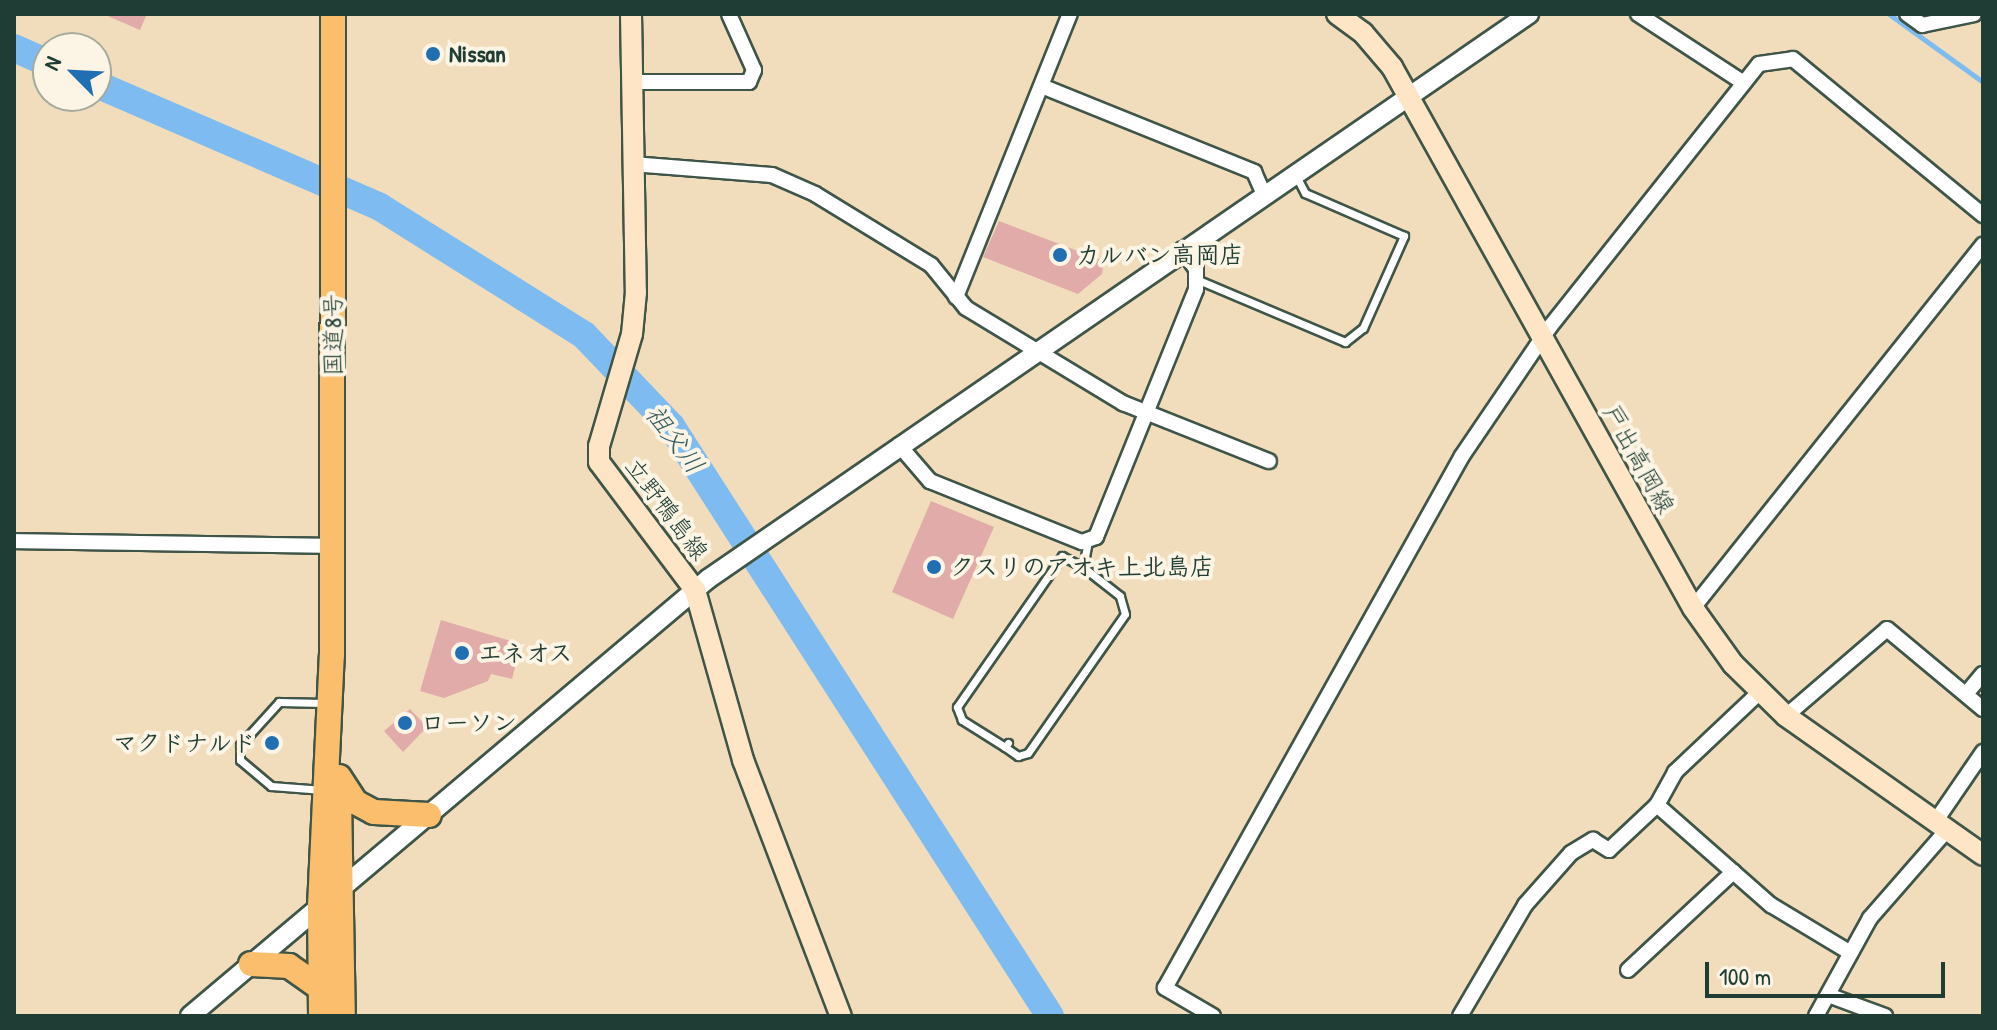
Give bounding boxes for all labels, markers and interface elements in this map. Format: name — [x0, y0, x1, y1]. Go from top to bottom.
north arrow — [32, 32, 112, 112]
place label: Nissan — [449, 40, 506, 68]
marker: Nissan — [424, 45, 442, 63]
text: N — [36, 52, 68, 75]
place label: カルバン高岡店 — [1076, 241, 1244, 269]
marker: カルバン高岡店 — [1051, 246, 1069, 264]
street label: 国道8号 — [319, 294, 347, 376]
water label: 祖父川 — [639, 398, 711, 480]
street label: 戸出高岡線 — [1597, 400, 1681, 518]
street label: 立野鴨島線 — [619, 452, 715, 566]
place label: クスリのアオキ上北島店 — [950, 553, 1214, 581]
marker: クスリのアオキ上北島店 — [925, 558, 943, 576]
place label: エネオス — [478, 639, 574, 667]
marker: エネオス — [453, 644, 471, 662]
place label: ローソン — [421, 709, 517, 737]
marker: ローソン — [396, 714, 414, 732]
place label: マクドナルド — [112, 729, 256, 757]
marker: マクドナルド — [263, 734, 281, 752]
scale bar — [1709, 946, 1949, 996]
text: 100 m — [1719, 960, 1771, 992]

